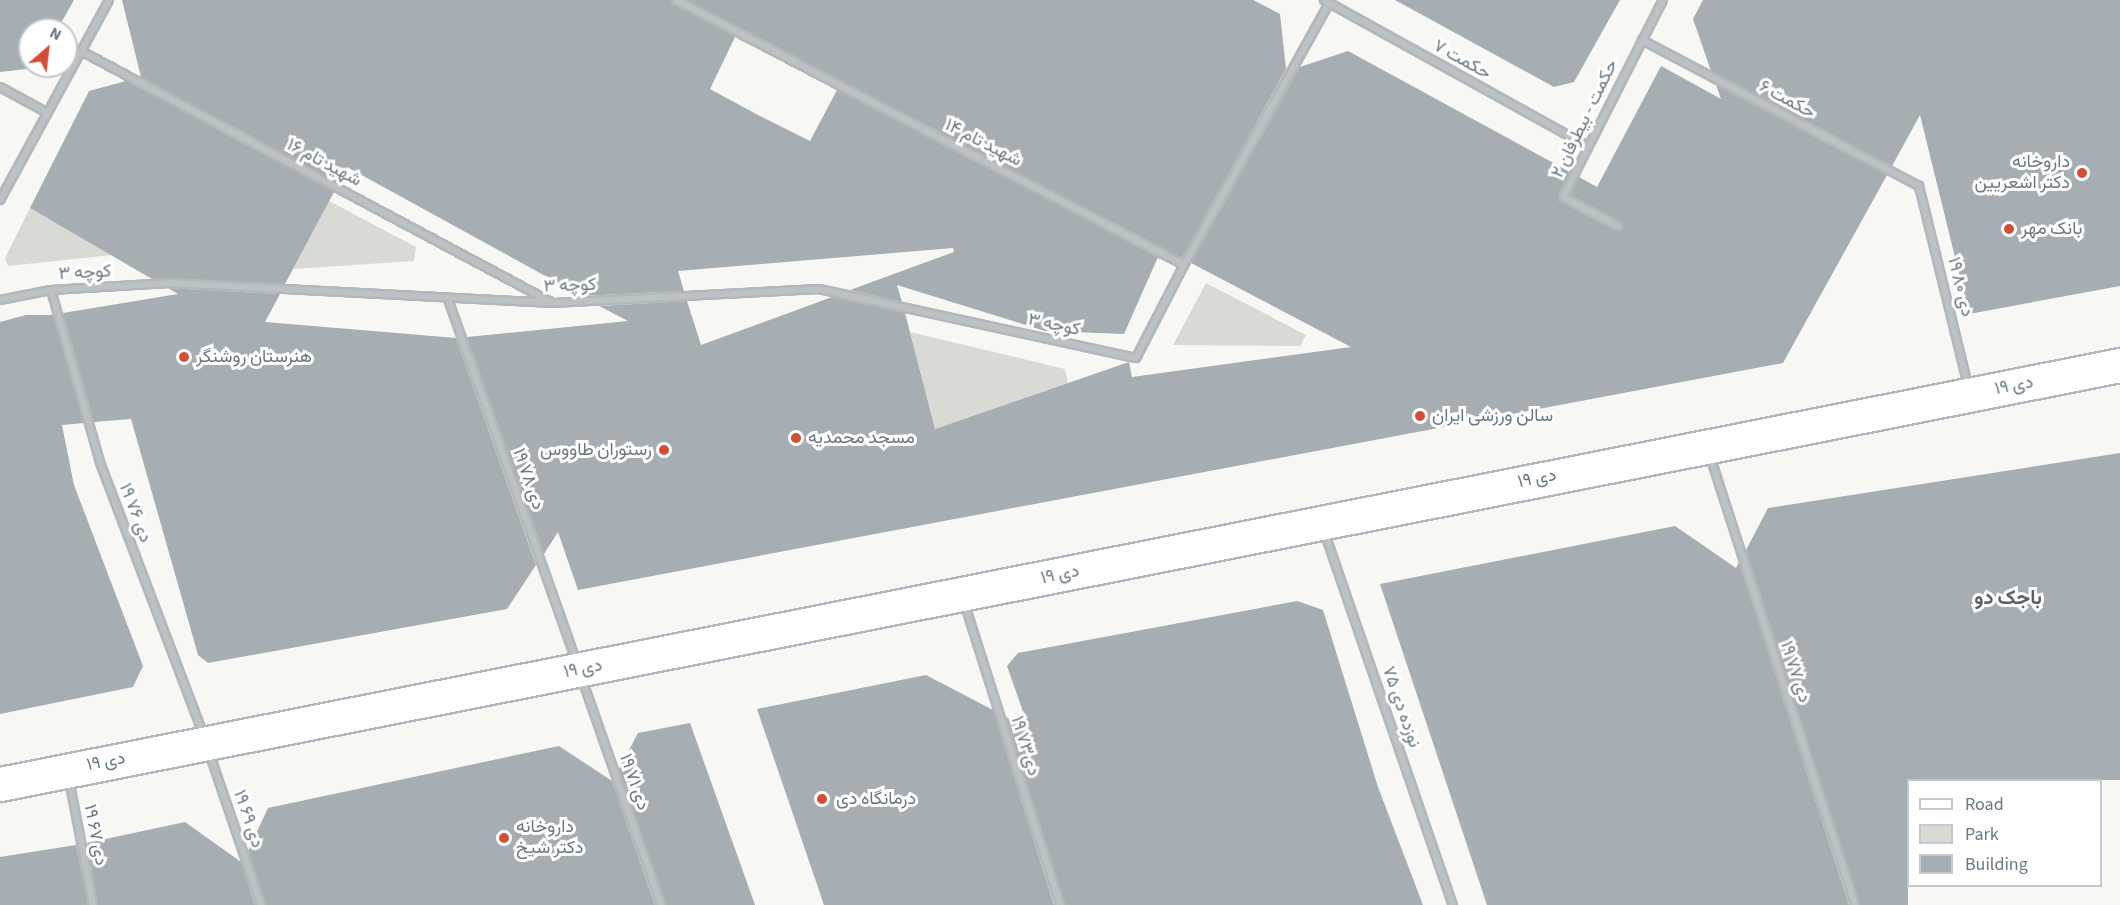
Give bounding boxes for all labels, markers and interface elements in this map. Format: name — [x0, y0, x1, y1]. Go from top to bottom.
north arrow — [18, 18, 78, 78]
text: N — [46, 22, 65, 46]
street label: حکمت ۷ — [1429, 35, 1495, 85]
street label: حکمت - بیطرفان ۲ — [1547, 56, 1623, 182]
street label: حکمت ۶ — [1755, 76, 1819, 124]
street label: شهید تام ۱۴ — [941, 114, 1025, 172]
street label: شهید تام ۱۶ — [283, 134, 365, 192]
place label: داروخانه دکتر اشعریین — [1975, 152, 2070, 195]
marker: داروخانه دکتر اشعریین — [2075, 166, 2089, 180]
place label: بانک مهر — [2021, 218, 2082, 240]
marker: بانک مهر — [2002, 222, 2016, 236]
street label: ۱۹ دی ۸۰ — [1942, 255, 1978, 319]
street label: کوچه ۳ — [58, 261, 112, 285]
street label: کوچه ۳ — [543, 274, 597, 298]
street label: کوچه ۳ — [1026, 309, 1082, 341]
place label: هنرستان روشنگر — [196, 346, 312, 368]
marker: هنرستان روشنگر — [177, 350, 191, 364]
street label: ۱۹ دی — [1993, 372, 2035, 400]
place label: سالن ورزشی ایران — [1432, 405, 1553, 427]
marker: سالن ورزشی ایران — [1413, 409, 1427, 423]
place label: مسجد محمدیه — [808, 427, 915, 449]
marker: مسجد محمدیه — [789, 431, 803, 445]
place label: رستوران طاووس — [540, 439, 652, 461]
marker: رستوران طاووس — [657, 443, 671, 457]
street label: ۱۹ دی ۷۸ — [507, 445, 549, 513]
street label: ۱۹ دی — [1516, 465, 1558, 493]
street label: ۱۹ دی ۷۶ — [114, 480, 156, 546]
street label: ۱۹ دی — [1039, 560, 1081, 590]
district label: باجک دو — [1974, 586, 2042, 610]
street label: ۱۹ دی ۷۷ — [1775, 638, 1815, 706]
street label: ۱۹ دی — [562, 655, 604, 683]
street label: نوزده دی ۷۵ — [1377, 663, 1425, 751]
street label: ۱۹ دی۷۳ — [1006, 714, 1044, 778]
street label: ۱۹ دی — [85, 748, 127, 776]
street label: ۱۹ دی ۷۱ — [614, 751, 654, 813]
legend — [1907, 779, 2102, 887]
street label: ۱۹ دی ۶۹ — [228, 787, 268, 851]
place label: درمانگاه دی — [836, 788, 916, 810]
marker: درمانگاه دی — [813, 790, 831, 808]
text: Road — [1965, 792, 2004, 817]
street label: ۱۹ دی ۶۷ — [79, 803, 111, 867]
place label: داروخانه دکتر شیخ — [516, 817, 583, 860]
text: Park — [1965, 822, 1999, 847]
marker: داروخانه دکتر شیخ — [497, 831, 511, 845]
text: Building — [1965, 852, 2028, 877]

